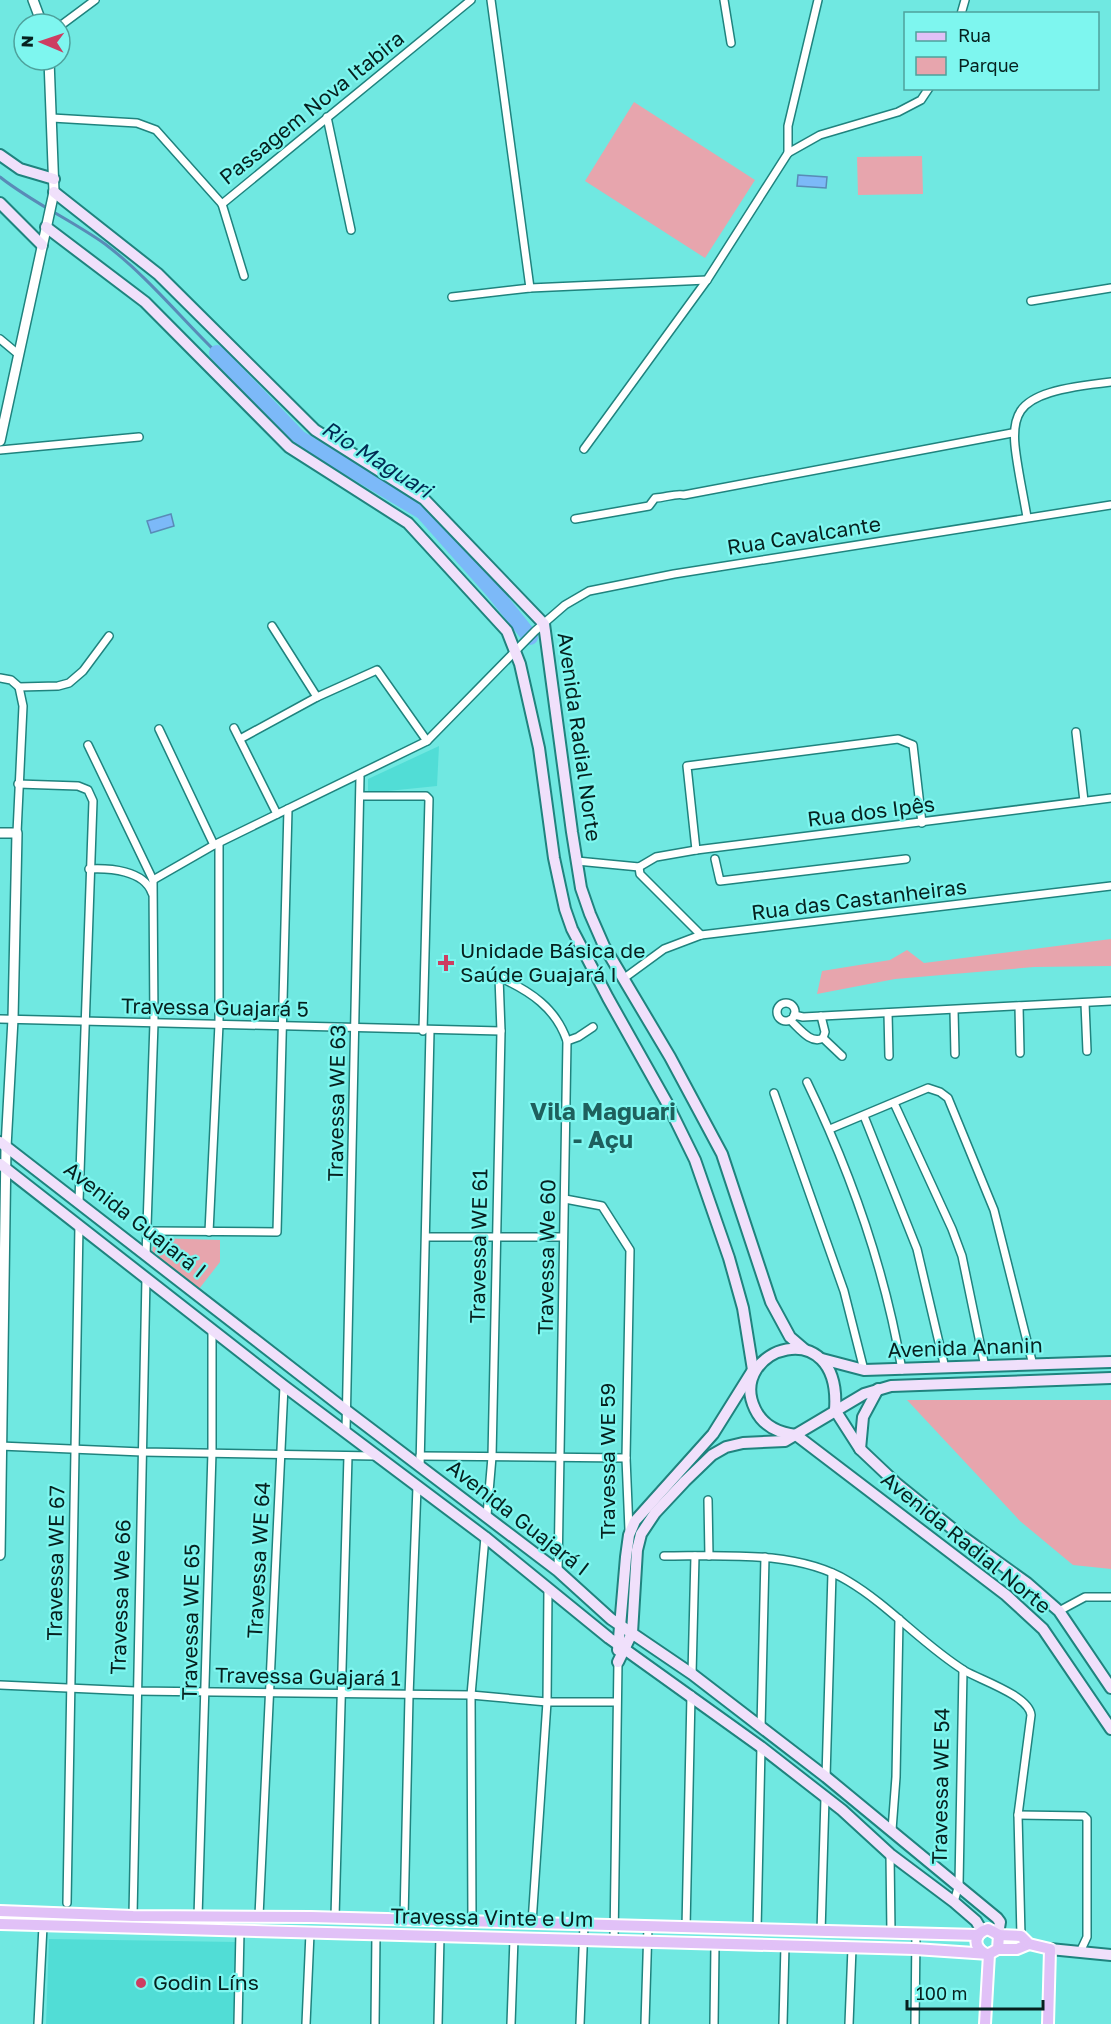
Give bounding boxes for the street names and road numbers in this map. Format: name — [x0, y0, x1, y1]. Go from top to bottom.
street label: Passagem Nova Itabira — [214, 25, 409, 190]
street label: Rua Cavalcante — [725, 510, 883, 560]
street label: Avenida Radial Norte — [552, 631, 608, 843]
street label: Rua dos Ipês — [806, 790, 936, 832]
street label: Rua das Castanheiras — [750, 873, 968, 925]
street label: Travessa Guajará 5 — [121, 992, 309, 1022]
street label: Travessa WE 63 — [322, 1024, 350, 1182]
street label: Avenida Guajará I — [59, 1156, 212, 1283]
street label: Travessa WE 61 — [464, 1168, 492, 1323]
street label: Travessa We 60 — [532, 1179, 560, 1335]
street label: Avenida Ananin — [887, 1331, 1043, 1363]
street label: Travessa WE 59 — [594, 1383, 620, 1539]
street label: Avenida Guajará I — [442, 1454, 595, 1581]
street label: Avenida Radial Norte — [876, 1466, 1057, 1619]
street label: Travessa WE 64 — [241, 1481, 275, 1639]
street label: Travessa WE 67 — [41, 1485, 69, 1641]
street label: Travessa We 66 — [104, 1519, 136, 1675]
street label: Travessa WE 65 — [176, 1543, 204, 1700]
street label: Travessa Guajará 1 — [215, 1661, 401, 1691]
street label: Travessa WE 54 — [926, 1707, 954, 1865]
street label: Travessa Vinte e Um — [390, 1902, 594, 1932]

